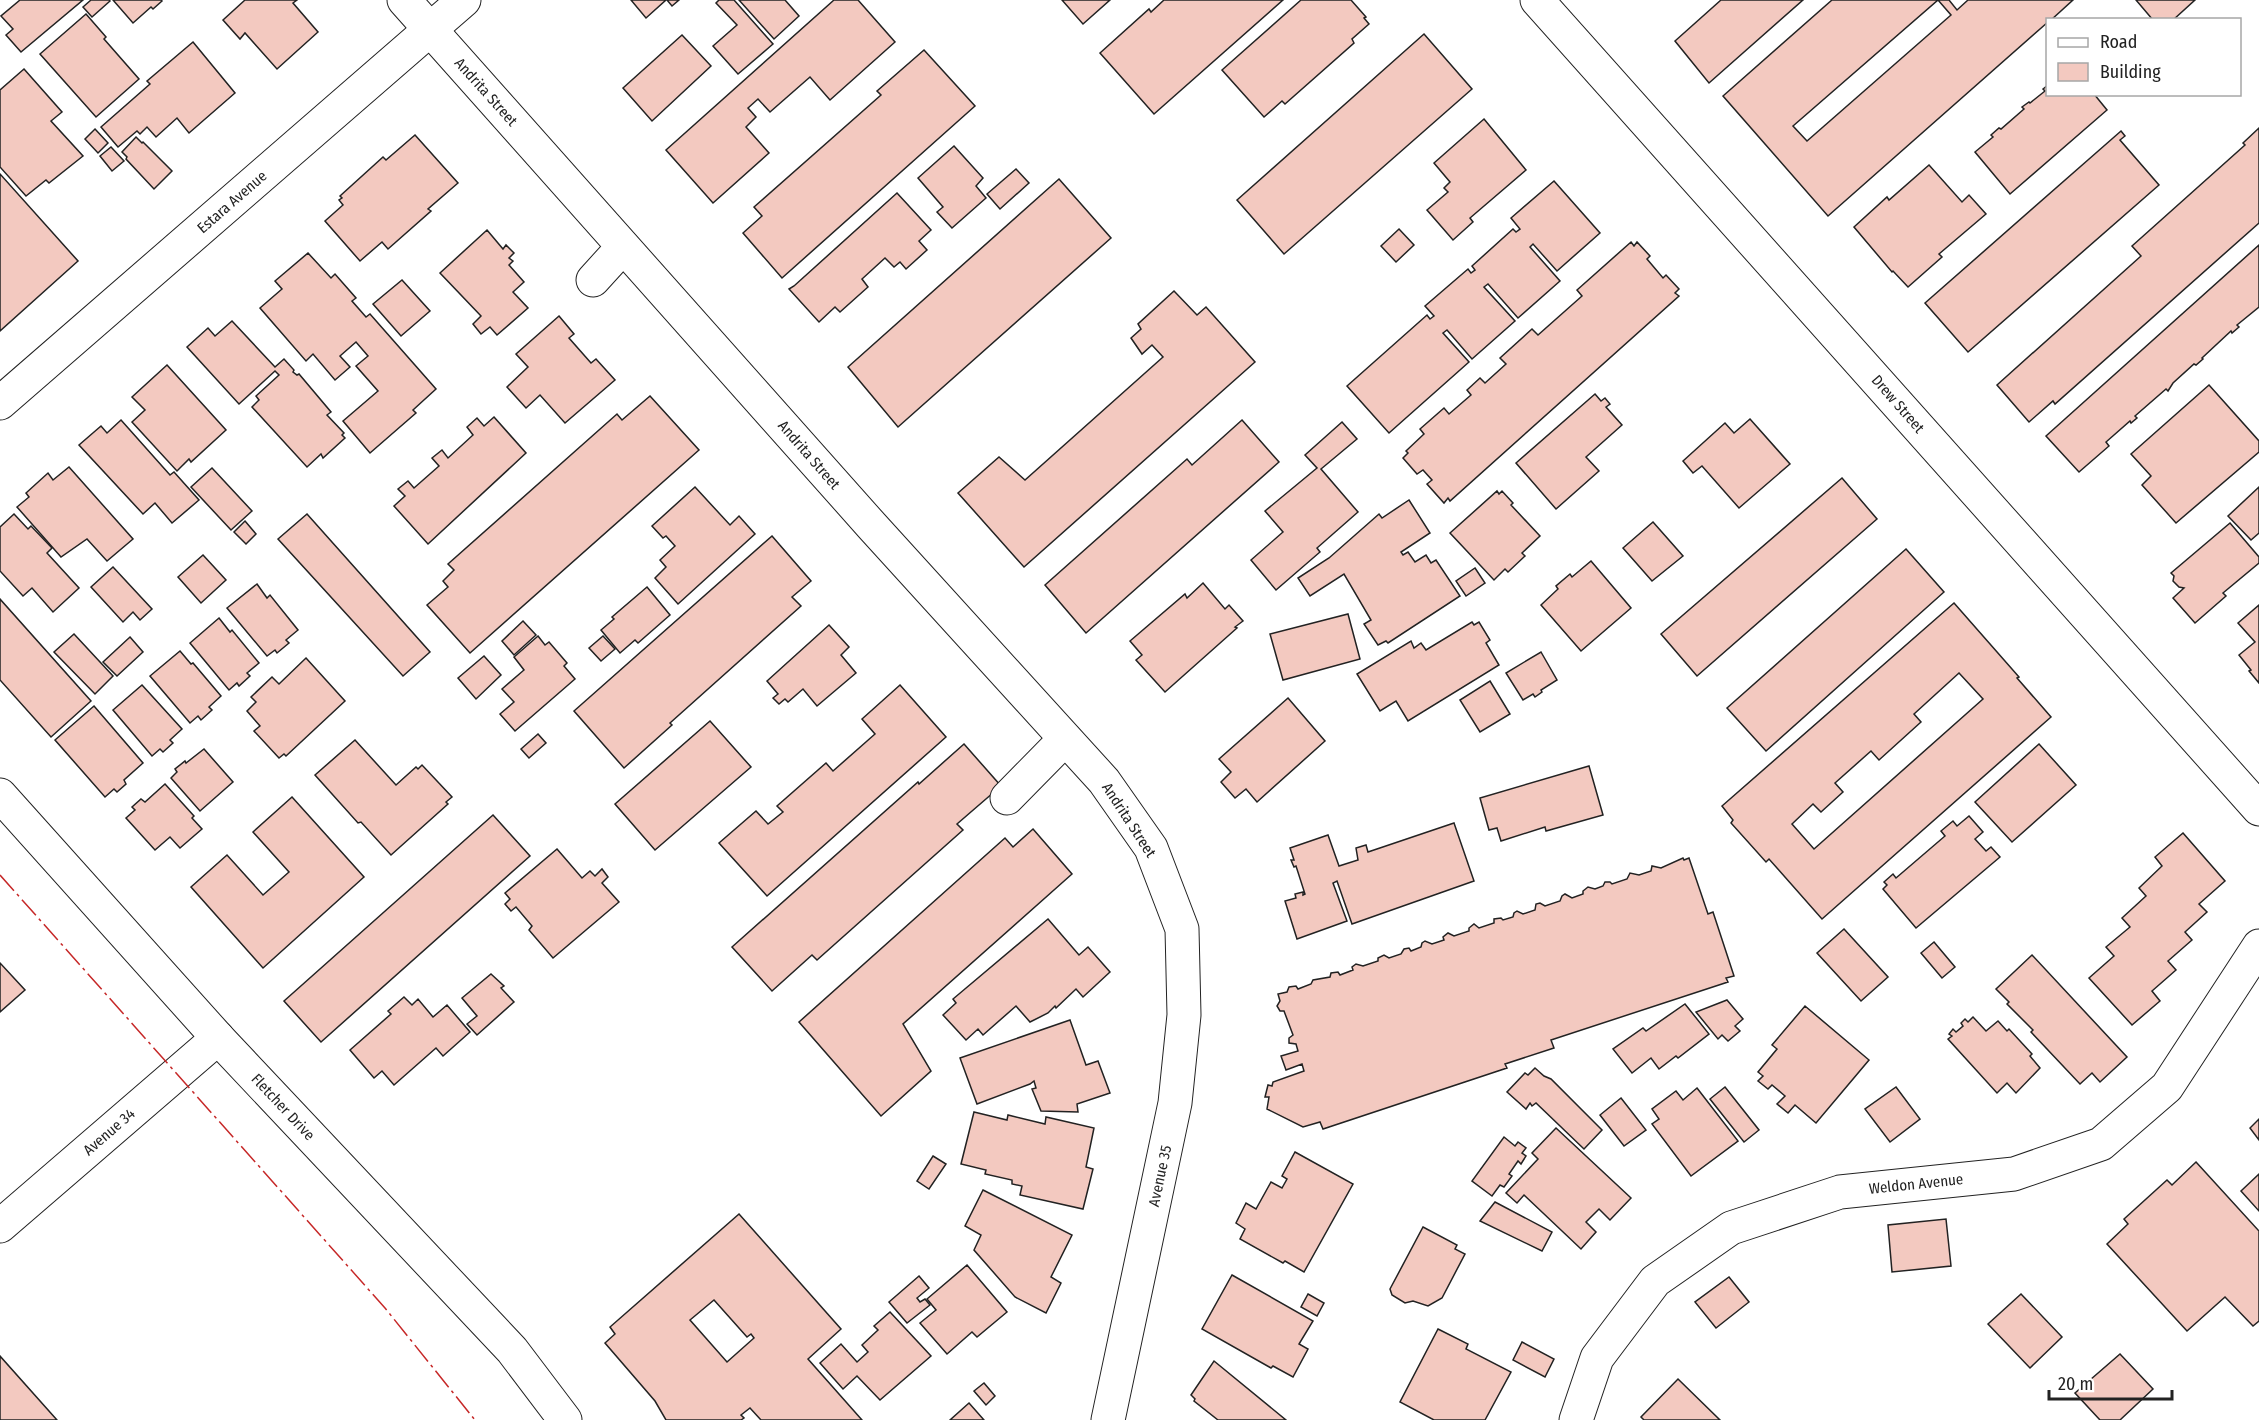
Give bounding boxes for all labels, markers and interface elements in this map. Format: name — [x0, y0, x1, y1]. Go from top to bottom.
legend — [2046, 18, 2241, 96]
text: Road — [2100, 31, 2137, 53]
street label: Andrita Street — [451, 54, 521, 130]
text: Building — [2100, 61, 2161, 83]
street label: Estara Avenue — [194, 167, 270, 237]
street label: Drew Street — [1868, 371, 1928, 437]
street label: Andrita Street — [774, 417, 844, 493]
street label: Andrita Street — [1098, 779, 1160, 861]
street label: Fletcher Drive — [248, 1070, 318, 1144]
street label: Avenue 34 — [79, 1105, 139, 1159]
street label: Avenue 35 — [1145, 1144, 1175, 1208]
street label: Weldon Avenue — [1868, 1170, 1964, 1198]
scale bar — [2049, 1363, 2172, 1401]
text: 20 m — [2058, 1373, 2093, 1395]

